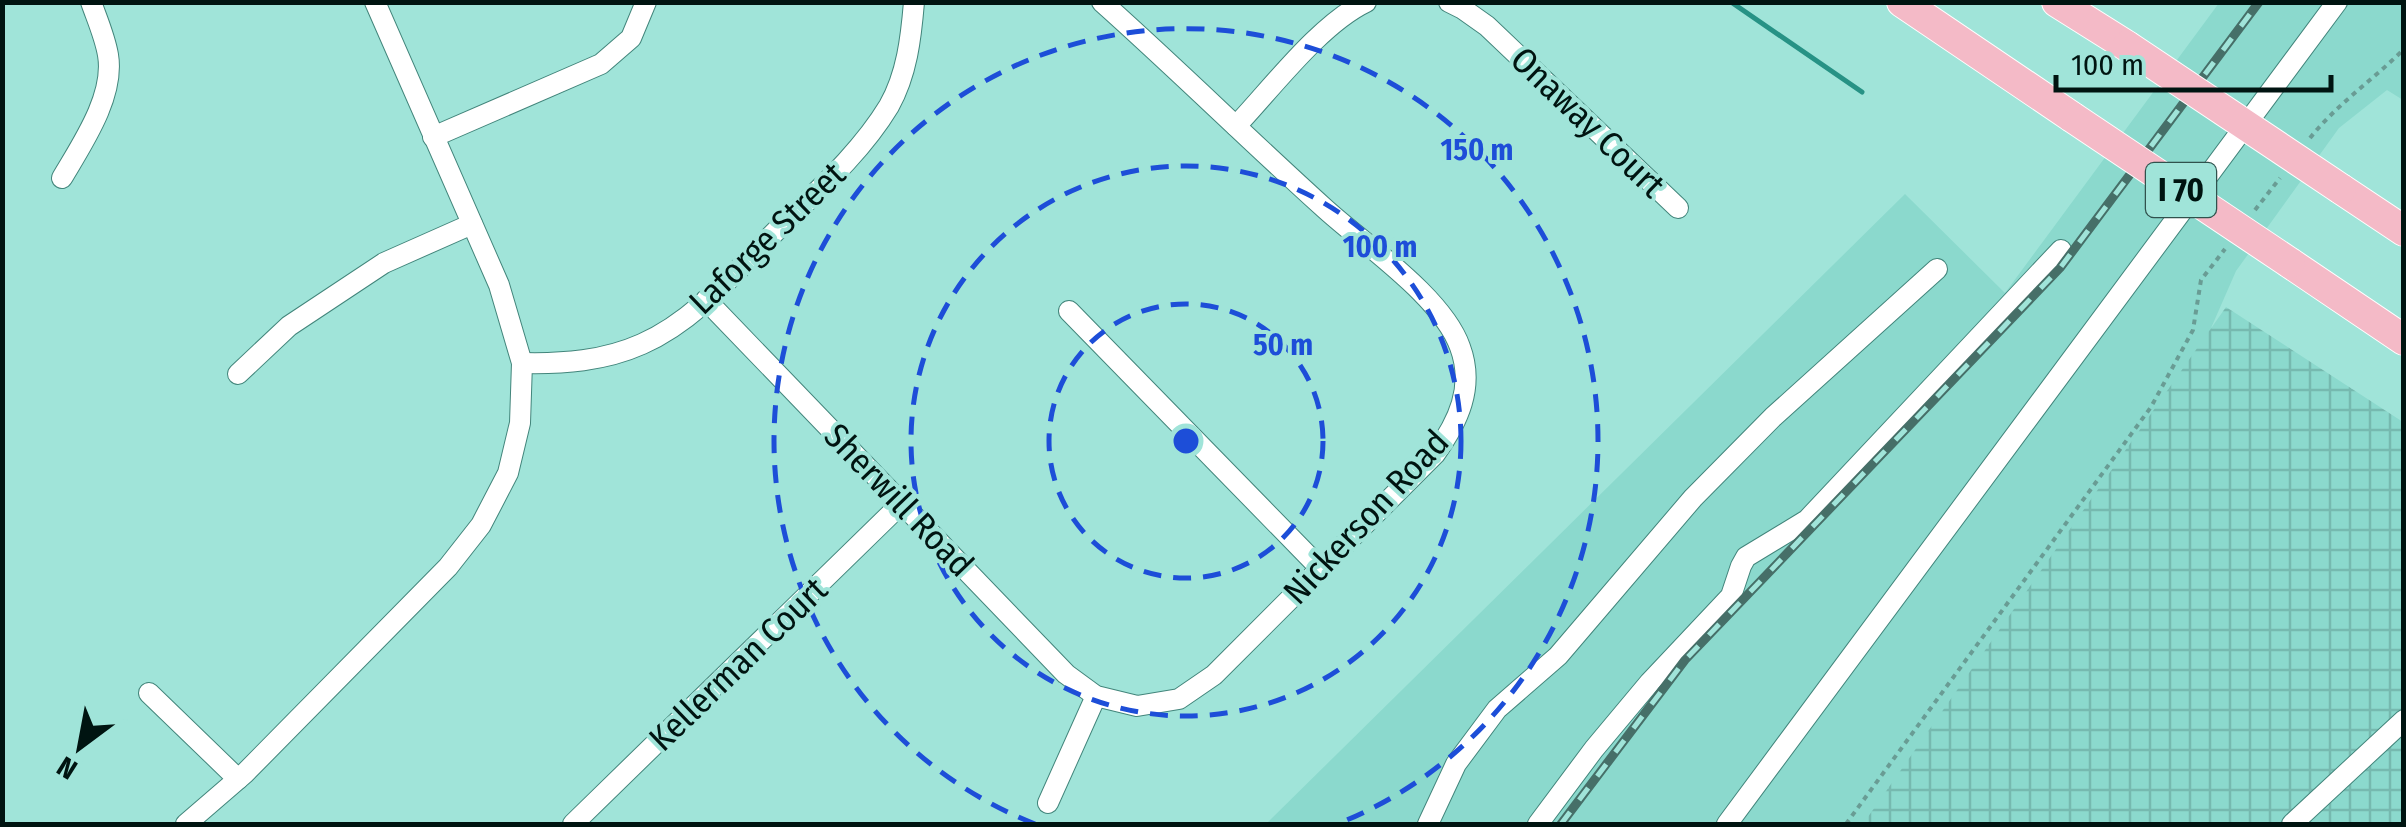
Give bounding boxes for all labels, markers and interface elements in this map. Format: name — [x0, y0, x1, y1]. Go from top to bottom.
scale bar — [2056, 30, 2331, 92]
street label: Onaway Court — [1502, 38, 1674, 206]
text: 100 m — [2071, 47, 2144, 83]
text: 150 m — [1441, 132, 1513, 168]
street label: Laforge Street — [680, 153, 854, 323]
road number: I 70 — [2146, 163, 2216, 217]
text: 100 m — [1343, 229, 1417, 265]
text: 50 m — [1253, 327, 1313, 363]
street label: Sherwill Road — [816, 415, 982, 585]
street label: Nickerson Road — [1275, 421, 1457, 613]
centre of rings — [1168, 423, 1204, 459]
street label: Kellerman Court — [640, 568, 836, 759]
north arrow — [30, 697, 130, 797]
text: N — [51, 749, 83, 786]

